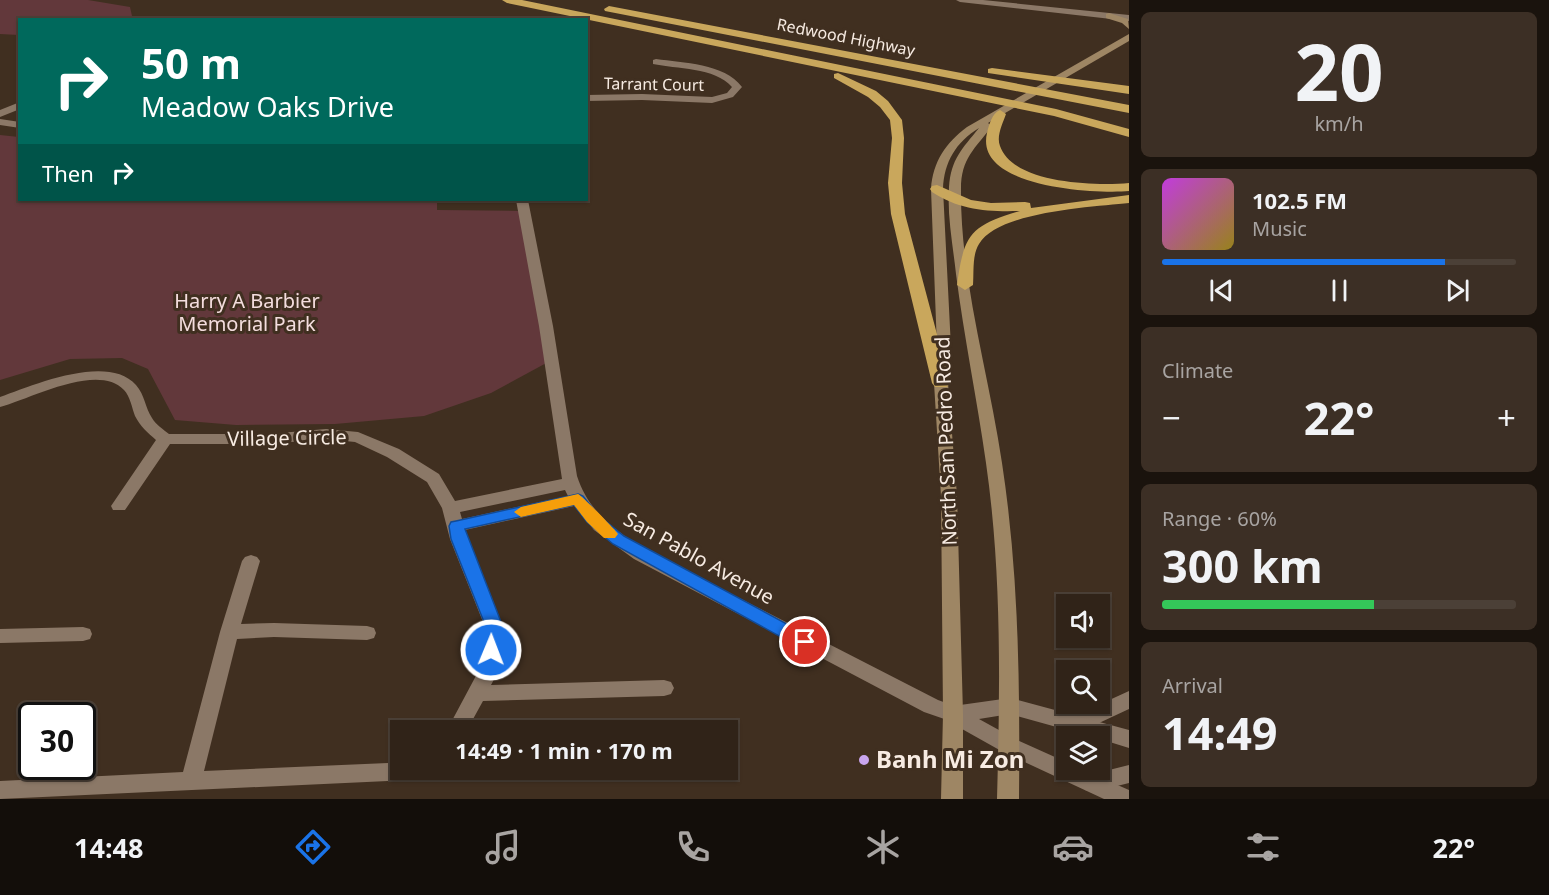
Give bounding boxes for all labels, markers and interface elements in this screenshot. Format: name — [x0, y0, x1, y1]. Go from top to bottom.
street label: Redwood Highway — [775, 13, 918, 61]
text: 20 — [1294, 18, 1384, 124]
text: 50 m — [141, 34, 241, 91]
icon: right — [42, 42, 120, 120]
street label: Tarrant Court — [604, 72, 705, 96]
text: Meadow Oaks Drive — [141, 88, 394, 125]
text: km/h — [1314, 110, 1364, 137]
icon: right — [106, 156, 139, 189]
text: Then — [42, 158, 94, 188]
text: 102.5 FM — [1252, 185, 1347, 215]
text: Music — [1252, 215, 1307, 242]
icon: previous — [1205, 274, 1238, 307]
icon: pause — [1323, 274, 1356, 307]
icon: next — [1441, 274, 1474, 307]
park label: Harry A Barbier Memorial Park — [174, 287, 320, 337]
street label: North San Pedro Road — [928, 336, 963, 546]
text: Climate — [1162, 357, 1233, 384]
text: 22° — [1304, 387, 1374, 448]
text: − — [1162, 395, 1181, 440]
text: + — [1497, 395, 1516, 440]
street label: Village Circle — [227, 423, 347, 452]
street label: San Pablo Avenue — [619, 505, 779, 610]
text: Range · 60% — [1162, 505, 1277, 532]
text: 300 km — [1162, 535, 1323, 596]
map controls — [1056, 594, 1110, 780]
button: sound — [1056, 594, 1110, 648]
pin — [779, 616, 830, 667]
position arrow — [459, 618, 523, 682]
icon: arrive — [788, 625, 821, 658]
button: search — [1056, 660, 1110, 714]
text: Arrival — [1162, 672, 1223, 699]
speed limit sign: 30 — [18, 702, 96, 780]
text: 14:49 — [1162, 702, 1278, 763]
button: layers — [1056, 726, 1110, 780]
text: 14:49 · 1 min · 170 m — [455, 735, 673, 765]
place label: Banh Mi Zon — [876, 742, 1024, 775]
marker: Banh Mi Zon — [857, 753, 871, 767]
icon: directions — [292, 826, 334, 868]
icon: music — [482, 826, 524, 868]
icon: phone — [672, 826, 714, 868]
icon: climate — [862, 826, 904, 868]
icon: car — [1052, 826, 1094, 868]
icon: filters — [1242, 826, 1284, 868]
text: 14:48 — [74, 829, 143, 866]
text: 22° — [1433, 829, 1475, 866]

